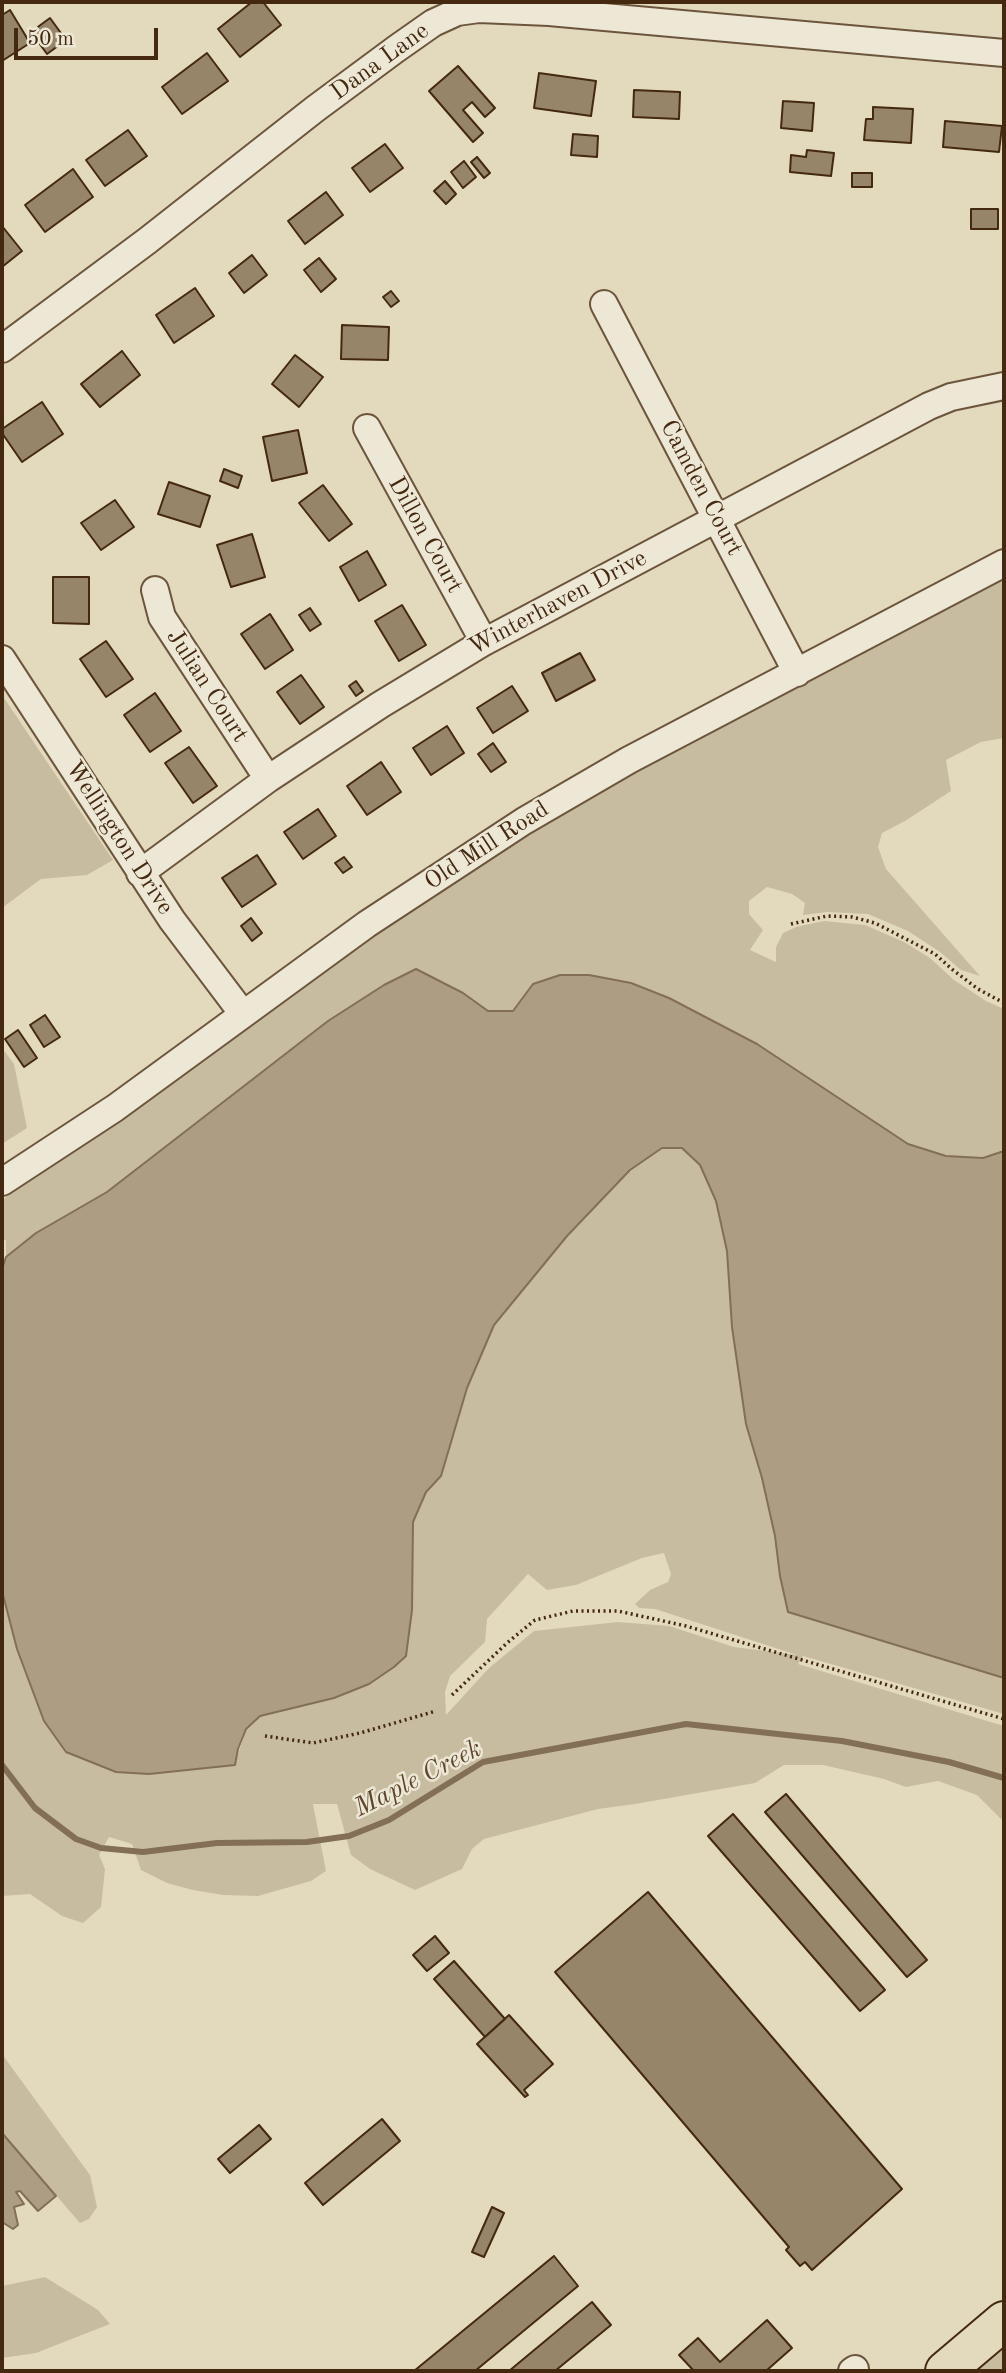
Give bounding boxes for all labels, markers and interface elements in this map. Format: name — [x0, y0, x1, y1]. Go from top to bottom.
scale bar — [18, 14, 161, 58]
street label: Dana Lane — [325, 17, 435, 107]
text: 50 m — [27, 29, 74, 50]
street label: Camden Court — [653, 415, 749, 561]
street label: Dillon Court — [381, 472, 469, 598]
street label: Winterhaven Drive — [464, 544, 652, 662]
street label: Julian Court — [160, 624, 254, 748]
street label: Wellington Drive — [59, 756, 179, 920]
street label: Old Mill Road — [419, 795, 555, 897]
water label: Maple Creek — [349, 1733, 487, 1825]

